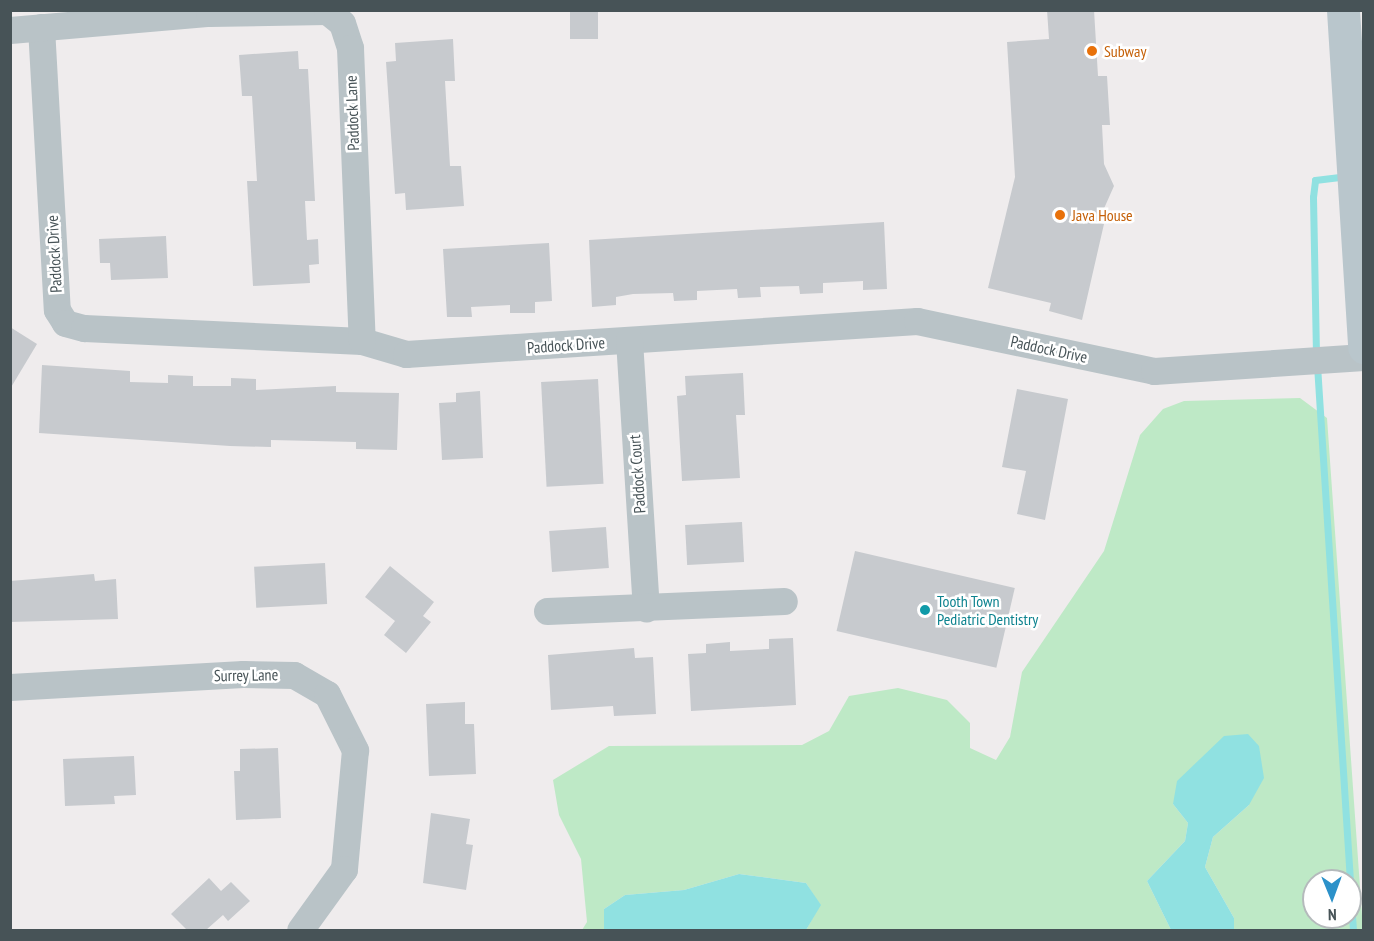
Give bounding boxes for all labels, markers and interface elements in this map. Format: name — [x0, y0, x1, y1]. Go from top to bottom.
place label: Subway — [1104, 41, 1146, 61]
marker: Subway — [1085, 44, 1099, 58]
street label: Paddock Lane — [341, 75, 363, 151]
place label: Java House — [1072, 205, 1133, 225]
marker: Java House — [1053, 208, 1067, 222]
street label: Paddock Drive — [42, 214, 66, 294]
street label: Paddock Drive — [1009, 331, 1089, 367]
street label: Paddock Drive — [526, 333, 606, 357]
street label: Paddock Court — [625, 434, 649, 514]
place label: Tooth Town Pediatric Dentistry — [937, 591, 1039, 629]
marker: Tooth Town Pediatric Dentistry — [918, 603, 932, 617]
street label: Surrey Lane — [213, 665, 279, 685]
north arrow — [1302, 869, 1362, 929]
text: N — [1328, 905, 1337, 925]

